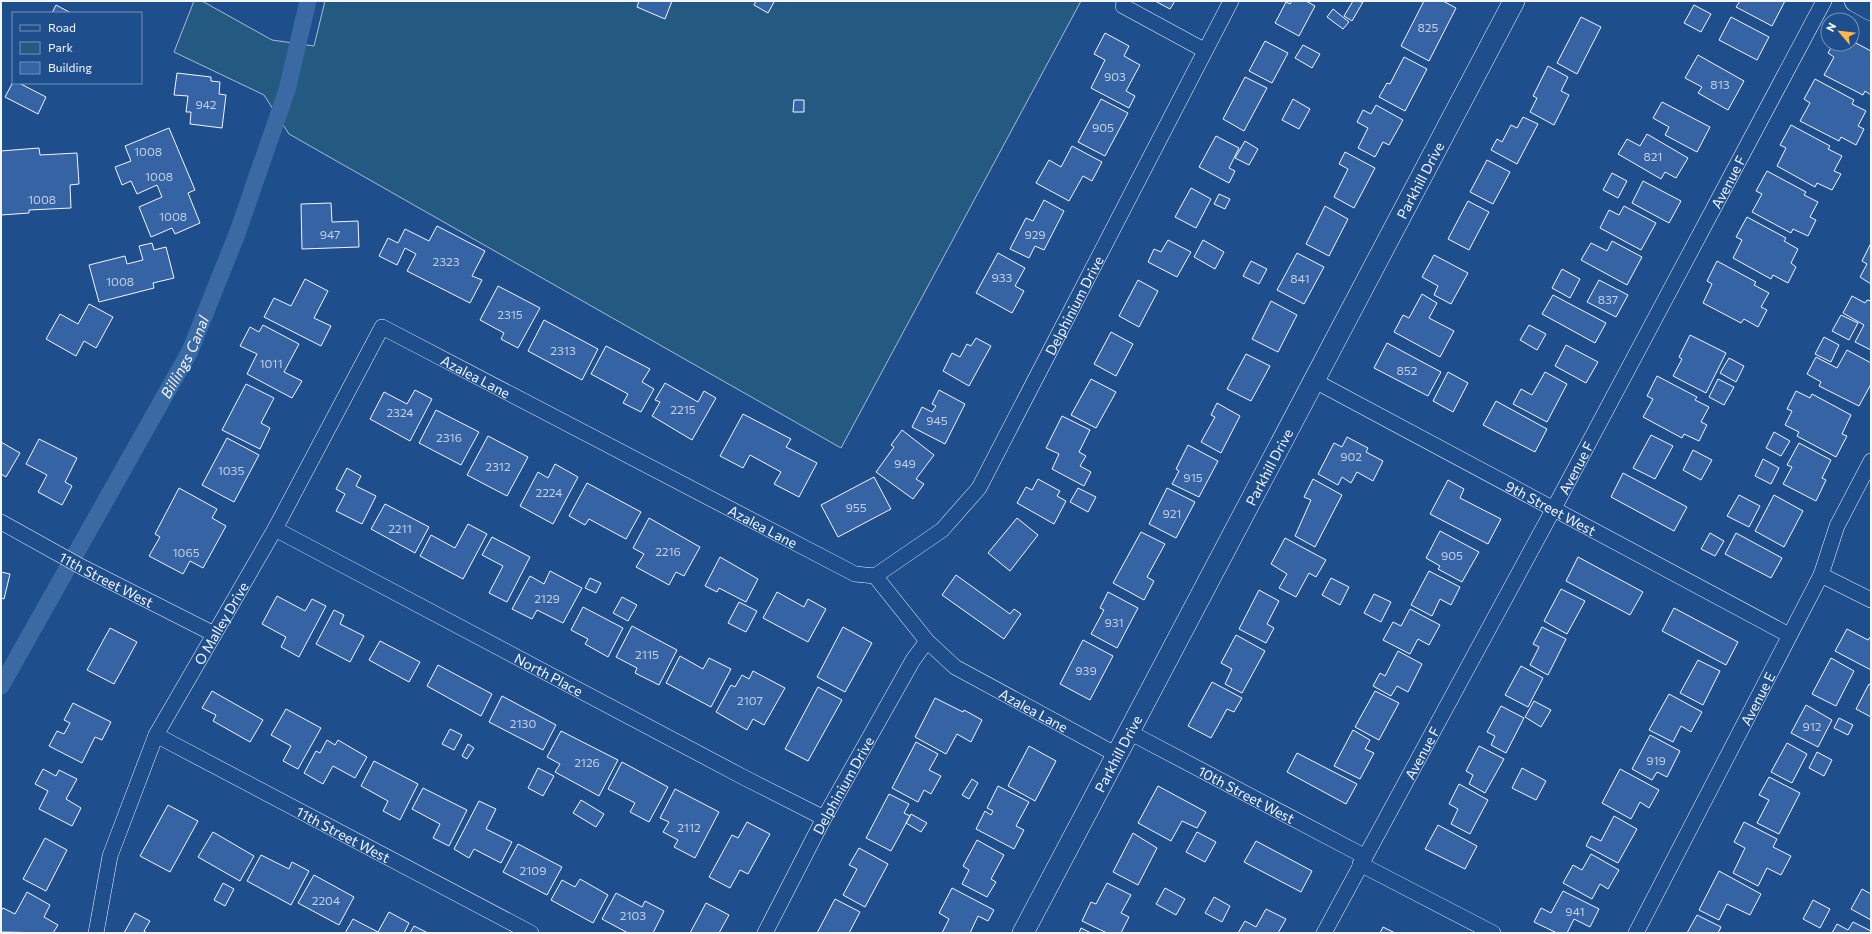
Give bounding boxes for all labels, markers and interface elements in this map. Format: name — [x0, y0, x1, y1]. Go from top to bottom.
legend — [12, 12, 142, 84]
north arrow — [1820, 12, 1860, 52]
text: Road — [48, 20, 76, 34]
house number: 825 — [1418, 20, 1438, 34]
text: N — [1823, 20, 1838, 34]
text: Park — [48, 40, 74, 54]
text: Building — [48, 60, 92, 74]
house number: 903 — [1104, 69, 1126, 83]
house number: 813 — [1710, 77, 1730, 91]
house number: 942 — [196, 97, 217, 111]
house number: 905 — [1092, 120, 1114, 134]
street label: Parkhill Drive — [1392, 139, 1447, 221]
house number: 1008 — [134, 144, 162, 158]
house number: 821 — [1643, 149, 1663, 163]
street label: Avenue F — [1707, 152, 1749, 211]
house number: 1008 — [145, 169, 173, 183]
house number: 1008 — [28, 192, 56, 206]
house number: 1008 — [159, 209, 187, 223]
house number: 947 — [320, 227, 340, 241]
house number: 929 — [1024, 227, 1046, 241]
street label: Delphinium Drive — [1041, 253, 1106, 358]
house number: 2323 — [433, 254, 460, 268]
house number: 933 — [992, 270, 1013, 284]
house number: 841 — [1290, 271, 1310, 285]
house number: 1008 — [106, 274, 134, 288]
house number: 837 — [1598, 292, 1618, 306]
house number: 2315 — [497, 307, 523, 321]
water label: Billings Canal — [156, 312, 213, 401]
house number: 2313 — [550, 343, 576, 357]
street label: Azalea Lane — [438, 351, 513, 401]
house number: 1011 — [259, 356, 283, 370]
house number: 852 — [1397, 363, 1418, 377]
house number: 2215 — [670, 402, 696, 416]
house number: 2324 — [386, 405, 414, 419]
house number: 945 — [926, 413, 948, 427]
street label: Parkhill Drive — [1241, 425, 1296, 508]
house number: 2316 — [436, 430, 462, 444]
street label: Avenue F — [1555, 438, 1597, 497]
house number: 902 — [1340, 449, 1362, 463]
house number: 949 — [894, 456, 916, 470]
house number: 2312 — [485, 459, 511, 473]
house number: 1035 — [218, 463, 244, 477]
house number: 915 — [1183, 470, 1203, 484]
street label: 9th Street West — [1503, 476, 1599, 539]
house number: 2224 — [536, 485, 562, 499]
house number: 955 — [845, 500, 867, 514]
street label: Azalea Lane — [725, 501, 800, 551]
house number: 921 — [1162, 506, 1182, 520]
house number: 2211 — [388, 521, 412, 535]
house number: 2216 — [655, 544, 681, 558]
house number: 1065 — [172, 545, 200, 559]
street label: 11th Street West — [56, 548, 157, 611]
house number: 905 — [1441, 548, 1463, 562]
street label: O Malley Drive — [190, 579, 251, 668]
house number: 2129 — [534, 591, 560, 605]
house number: 931 — [1104, 615, 1124, 629]
house number: 2115 — [635, 647, 659, 661]
street label: North Place — [512, 649, 586, 699]
house number: 939 — [1075, 663, 1097, 677]
street label: Avenue E — [1736, 669, 1778, 728]
street label: Azalea Lane — [996, 684, 1071, 735]
house number: 2107 — [737, 693, 763, 707]
street label: Parkhill Drive — [1090, 712, 1145, 795]
house number: 2130 — [510, 716, 536, 730]
house number: 912 — [1802, 719, 1822, 733]
street label: Avenue F — [1400, 723, 1443, 782]
street label: Delphinium Drive — [809, 733, 877, 837]
house number: 919 — [1646, 753, 1666, 767]
house number: 2126 — [574, 755, 600, 769]
street label: 10th Street West — [1195, 762, 1298, 827]
street label: 11th Street West — [294, 802, 393, 866]
house number: 2112 — [677, 820, 701, 834]
house number: 2109 — [520, 863, 546, 877]
house number: 2204 — [312, 893, 340, 907]
house number: 941 — [1565, 904, 1585, 918]
house number: 2103 — [620, 908, 646, 922]

